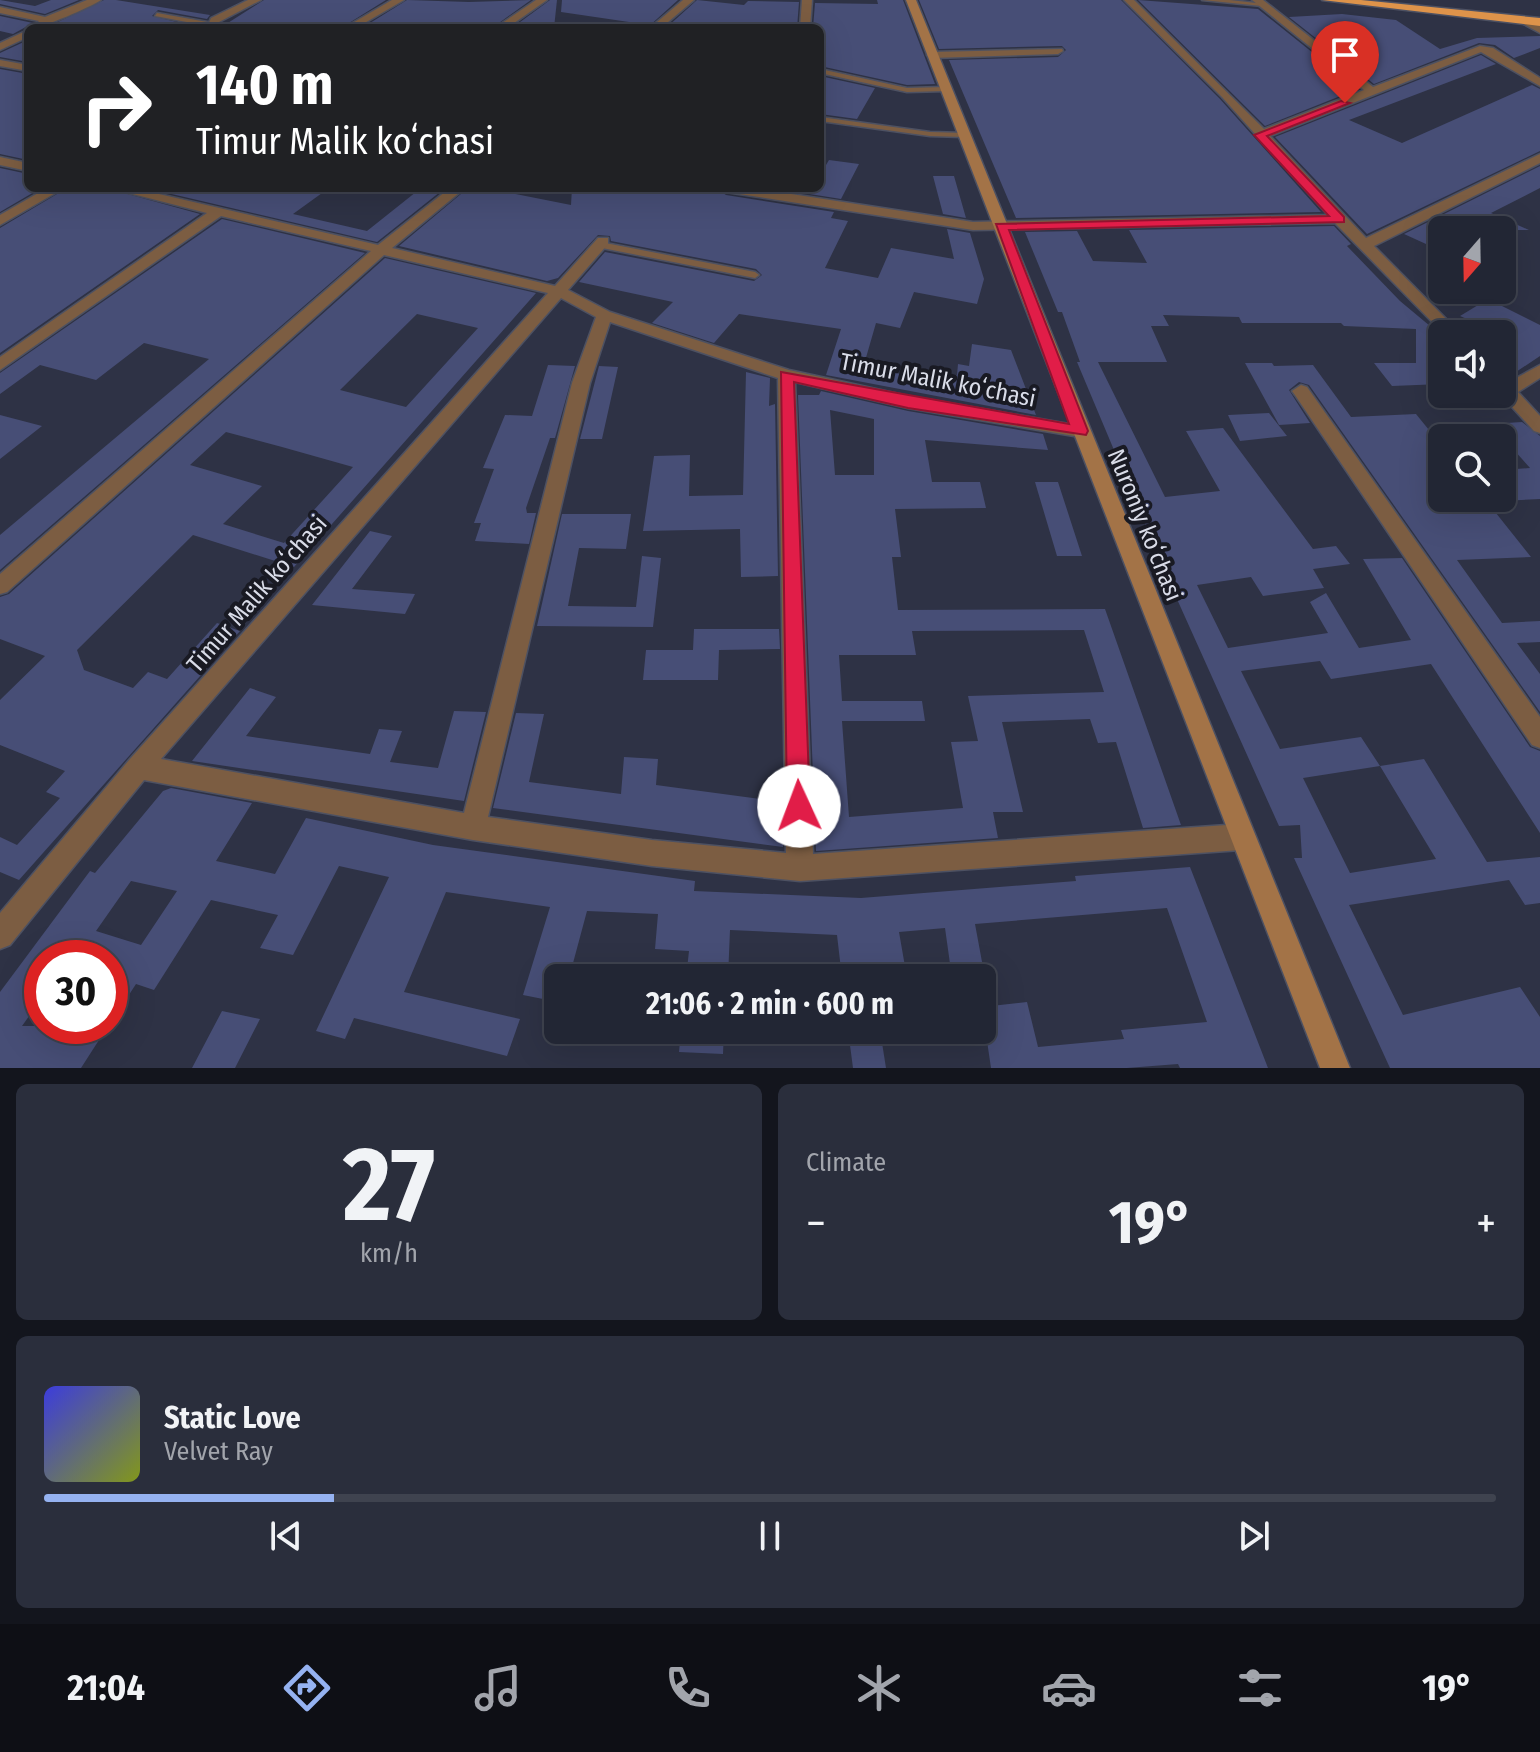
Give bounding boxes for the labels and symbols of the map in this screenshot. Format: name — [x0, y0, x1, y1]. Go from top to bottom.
pin — [1311, 21, 1379, 103]
north arrow — [1428, 216, 1516, 304]
street label: Timur Malik koʻchasi — [838, 347, 1038, 413]
street label: Nuroniy koʻchasi — [1102, 445, 1188, 605]
street label: Timur Malik koʻchasi — [181, 510, 333, 678]
position arrow — [757, 764, 841, 848]
speed limit sign: 30 — [24, 940, 128, 1044]

